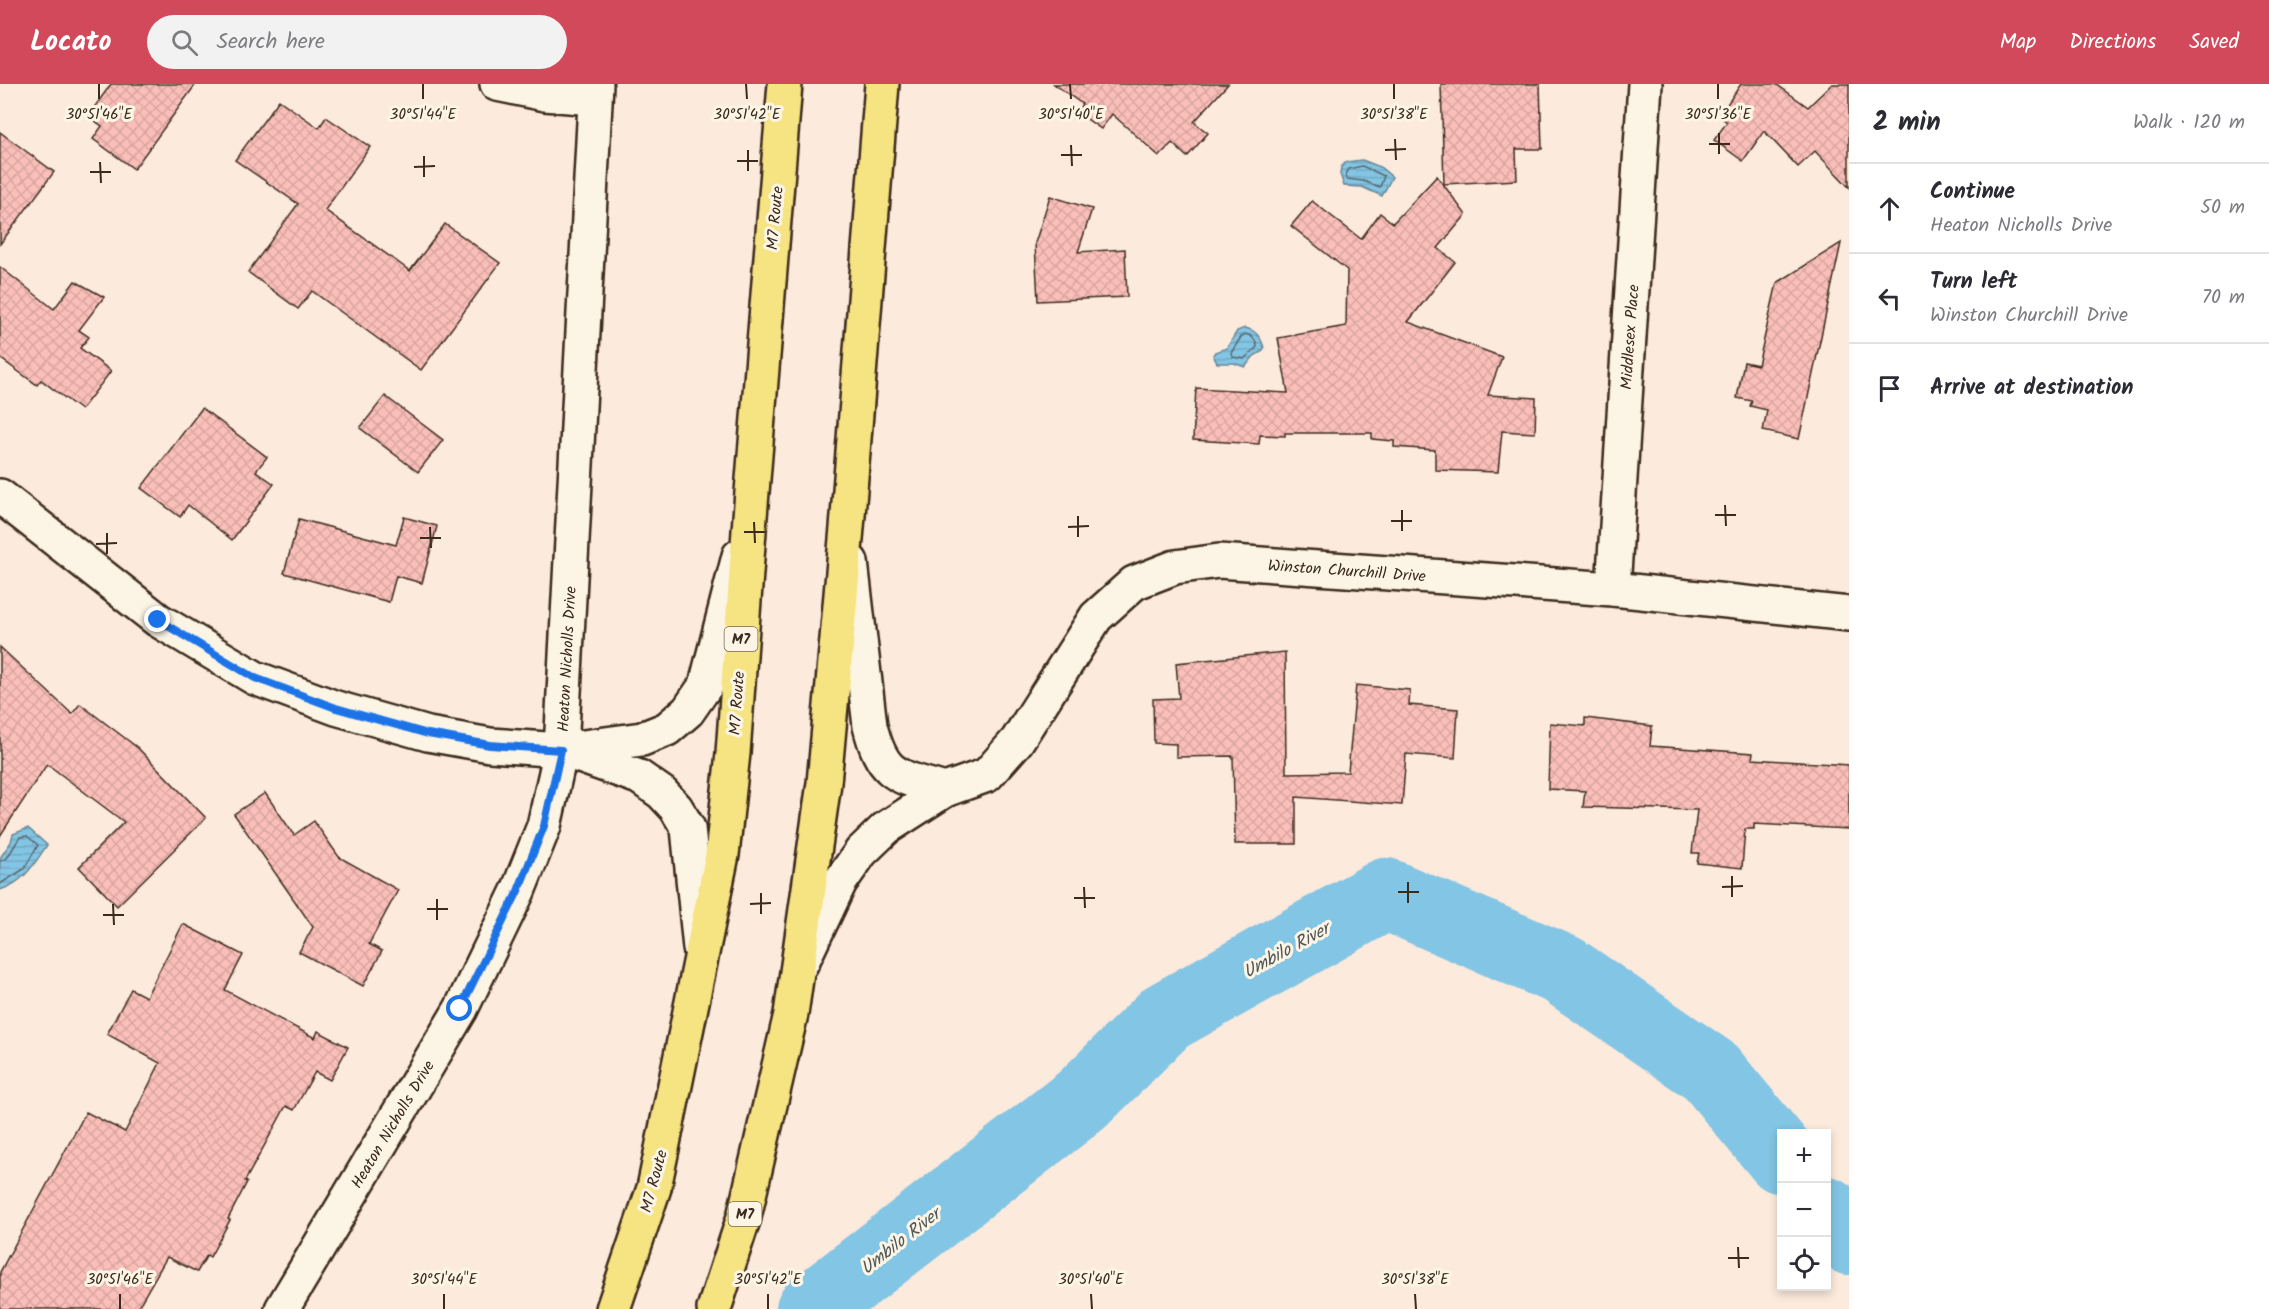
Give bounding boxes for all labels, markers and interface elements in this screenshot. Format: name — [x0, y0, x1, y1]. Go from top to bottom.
search box — [147, 15, 567, 69]
text: Locato — [30, 20, 111, 65]
text: Search here — [216, 25, 325, 60]
icon: search — [168, 26, 201, 59]
text: Map — [2000, 26, 2036, 59]
text: Directions — [2069, 26, 2156, 59]
text: Saved — [2189, 26, 2239, 59]
text: 2 min — [1873, 102, 1941, 144]
text: 30°51'46"E — [66, 103, 133, 127]
text: 30°51'44"E — [390, 103, 457, 127]
text: 30°51'42"E — [714, 103, 782, 127]
text: 30°51'40"E — [1038, 103, 1105, 127]
text: 30°51'38"E — [1360, 103, 1429, 127]
text: 30°51'36"E — [1685, 103, 1753, 127]
text: Walk · 120 m — [2133, 107, 2245, 139]
text: Continue — [1930, 175, 2015, 210]
street label: M7 Route — [760, 185, 791, 251]
icon: ahead — [1873, 192, 1906, 225]
text: 50 m — [2200, 192, 2245, 224]
text: Heaton Nicholls Drive — [1930, 210, 2112, 242]
text: Turn left — [1930, 265, 2017, 300]
icon: left — [1873, 282, 1906, 315]
text: 70 m — [2202, 282, 2245, 314]
street label: Middlesex Place — [1614, 284, 1647, 390]
text: Winston Churchill Drive — [1930, 300, 2128, 332]
text: Arrive at destination — [1930, 371, 2133, 406]
icon: arrive — [1873, 372, 1906, 405]
street label: Winston Churchill Drive — [1267, 554, 1427, 589]
street label: Heaton Nicholls Drive — [551, 586, 584, 733]
route end — [144, 606, 170, 632]
road number: M7 — [724, 627, 758, 651]
street label: M7 Route — [723, 670, 752, 736]
water label: Umbilo River — [1238, 914, 1339, 987]
route start — [446, 995, 472, 1021]
street label: Heaton Nicholls Drive — [345, 1056, 442, 1194]
map controls — [1777, 1129, 1831, 1291]
button: + — [1777, 1129, 1831, 1183]
street label: M7 Route — [634, 1147, 675, 1216]
button: − — [1777, 1183, 1831, 1237]
water label: Umbilo River — [855, 1199, 950, 1283]
road number: M7 — [728, 1202, 762, 1226]
button: locate — [1777, 1237, 1831, 1291]
text: 30°51'46"E — [87, 1268, 154, 1292]
text: 30°51'44"E — [411, 1268, 478, 1292]
text: 30°51'42"E — [735, 1268, 803, 1292]
text: 30°51'40"E — [1058, 1268, 1125, 1292]
text: 30°51'38"E — [1381, 1268, 1450, 1292]

